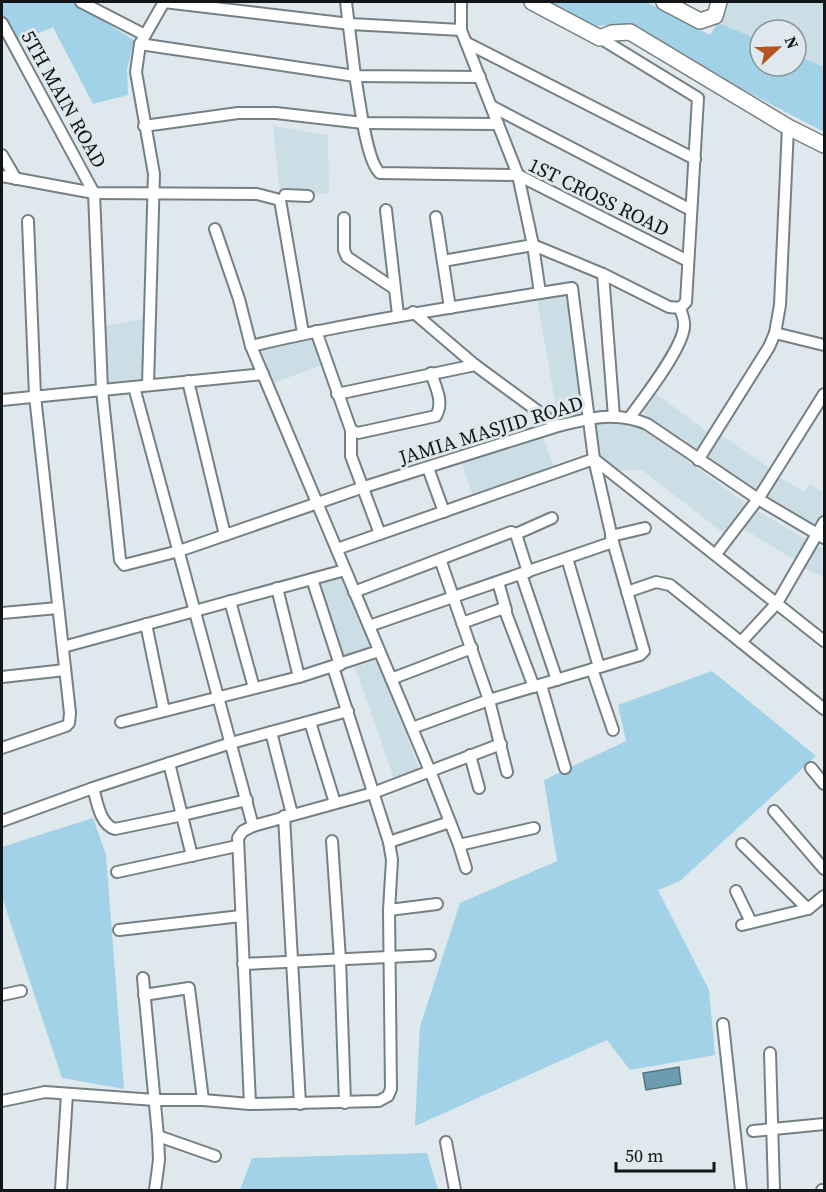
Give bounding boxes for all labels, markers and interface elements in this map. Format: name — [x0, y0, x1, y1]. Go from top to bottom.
north arrow — [748, 18, 808, 78]
street label: 5TH MAIN ROAD — [15, 25, 113, 173]
text: N — [780, 33, 804, 52]
street label: 1ST CROSS ROAD — [524, 151, 674, 243]
street label: JAMIA MASJID ROAD — [394, 389, 587, 472]
scale bar — [616, 1135, 714, 1173]
text: 50 m — [625, 1143, 663, 1168]

